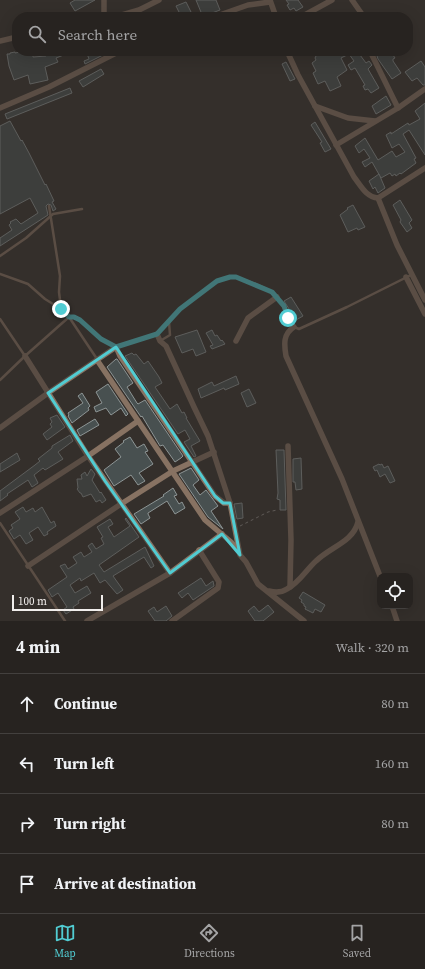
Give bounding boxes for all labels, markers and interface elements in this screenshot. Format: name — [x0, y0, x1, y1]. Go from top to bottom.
search box — [12, 12, 413, 56]
icon: search — [26, 23, 48, 45]
text: Search here — [58, 24, 137, 45]
route end — [52, 300, 70, 318]
route start — [279, 309, 297, 327]
map controls — [377, 573, 413, 609]
button: locate — [377, 573, 413, 609]
scale bar — [12, 593, 103, 612]
text: 100 m — [18, 594, 47, 609]
text: 4 min — [16, 635, 60, 659]
text: Walk · 320 m — [336, 639, 409, 656]
icon: ahead — [16, 693, 38, 715]
text: Continue — [54, 693, 117, 714]
text: 80 m — [381, 695, 409, 712]
icon: left — [16, 753, 38, 775]
text: Turn left — [54, 753, 114, 774]
text: 160 m — [375, 755, 409, 772]
icon: right — [16, 813, 38, 835]
text: Turn right — [54, 813, 126, 834]
text: 80 m — [381, 815, 409, 832]
icon: arrive — [16, 873, 38, 895]
text: Arrive at destination — [54, 873, 196, 894]
tab: Map — [54, 922, 76, 961]
tab: Directions — [184, 922, 235, 961]
tab: Saved — [343, 922, 371, 961]

